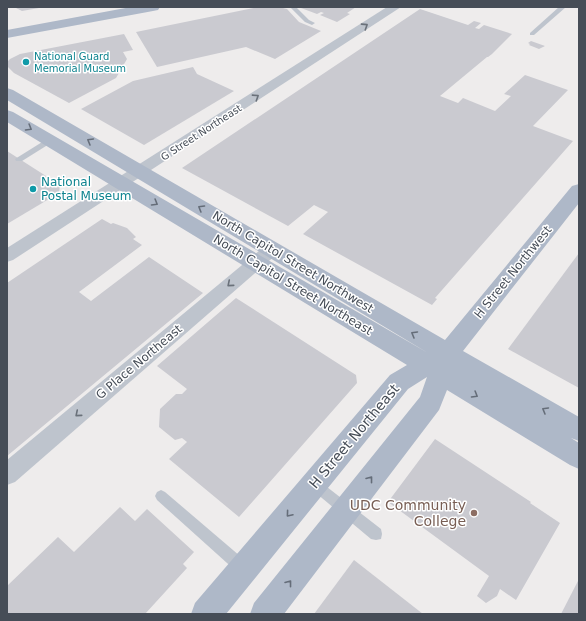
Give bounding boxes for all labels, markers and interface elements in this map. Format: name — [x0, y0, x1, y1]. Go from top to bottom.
one-way arrow — [361, 24, 368, 31]
place label: National Guard Memorial Museum — [34, 51, 126, 74]
marker: National Guard Memorial Museum — [21, 57, 31, 67]
one-way arrow — [252, 94, 259, 101]
street label: G Street Northeast — [159, 102, 244, 163]
one-way arrow — [25, 123, 32, 131]
one-way arrow — [87, 139, 94, 146]
place label: National Postal Museum — [41, 175, 132, 203]
marker: National Postal Museum — [28, 184, 38, 194]
one-way arrow — [151, 198, 158, 205]
one-way arrow — [198, 205, 205, 213]
street label: North Capitol Street Northwest — [210, 208, 376, 316]
street label: H Street Northwest — [471, 223, 555, 321]
street label: North Capitol Street Northeast — [211, 232, 375, 338]
one-way arrow — [228, 280, 235, 287]
street label: G Place Northeast — [93, 322, 185, 402]
one-way arrow — [411, 331, 418, 338]
street label: H Street Northeast — [306, 380, 403, 491]
one-way arrow — [471, 390, 478, 397]
one-way arrow — [542, 408, 549, 415]
one-way arrow — [75, 409, 83, 416]
one-way arrow — [366, 477, 373, 484]
place label: UDC Community College — [350, 497, 466, 529]
marker: UDC Community College — [469, 508, 479, 518]
one-way arrow — [287, 509, 294, 516]
one-way arrow — [285, 581, 292, 588]

